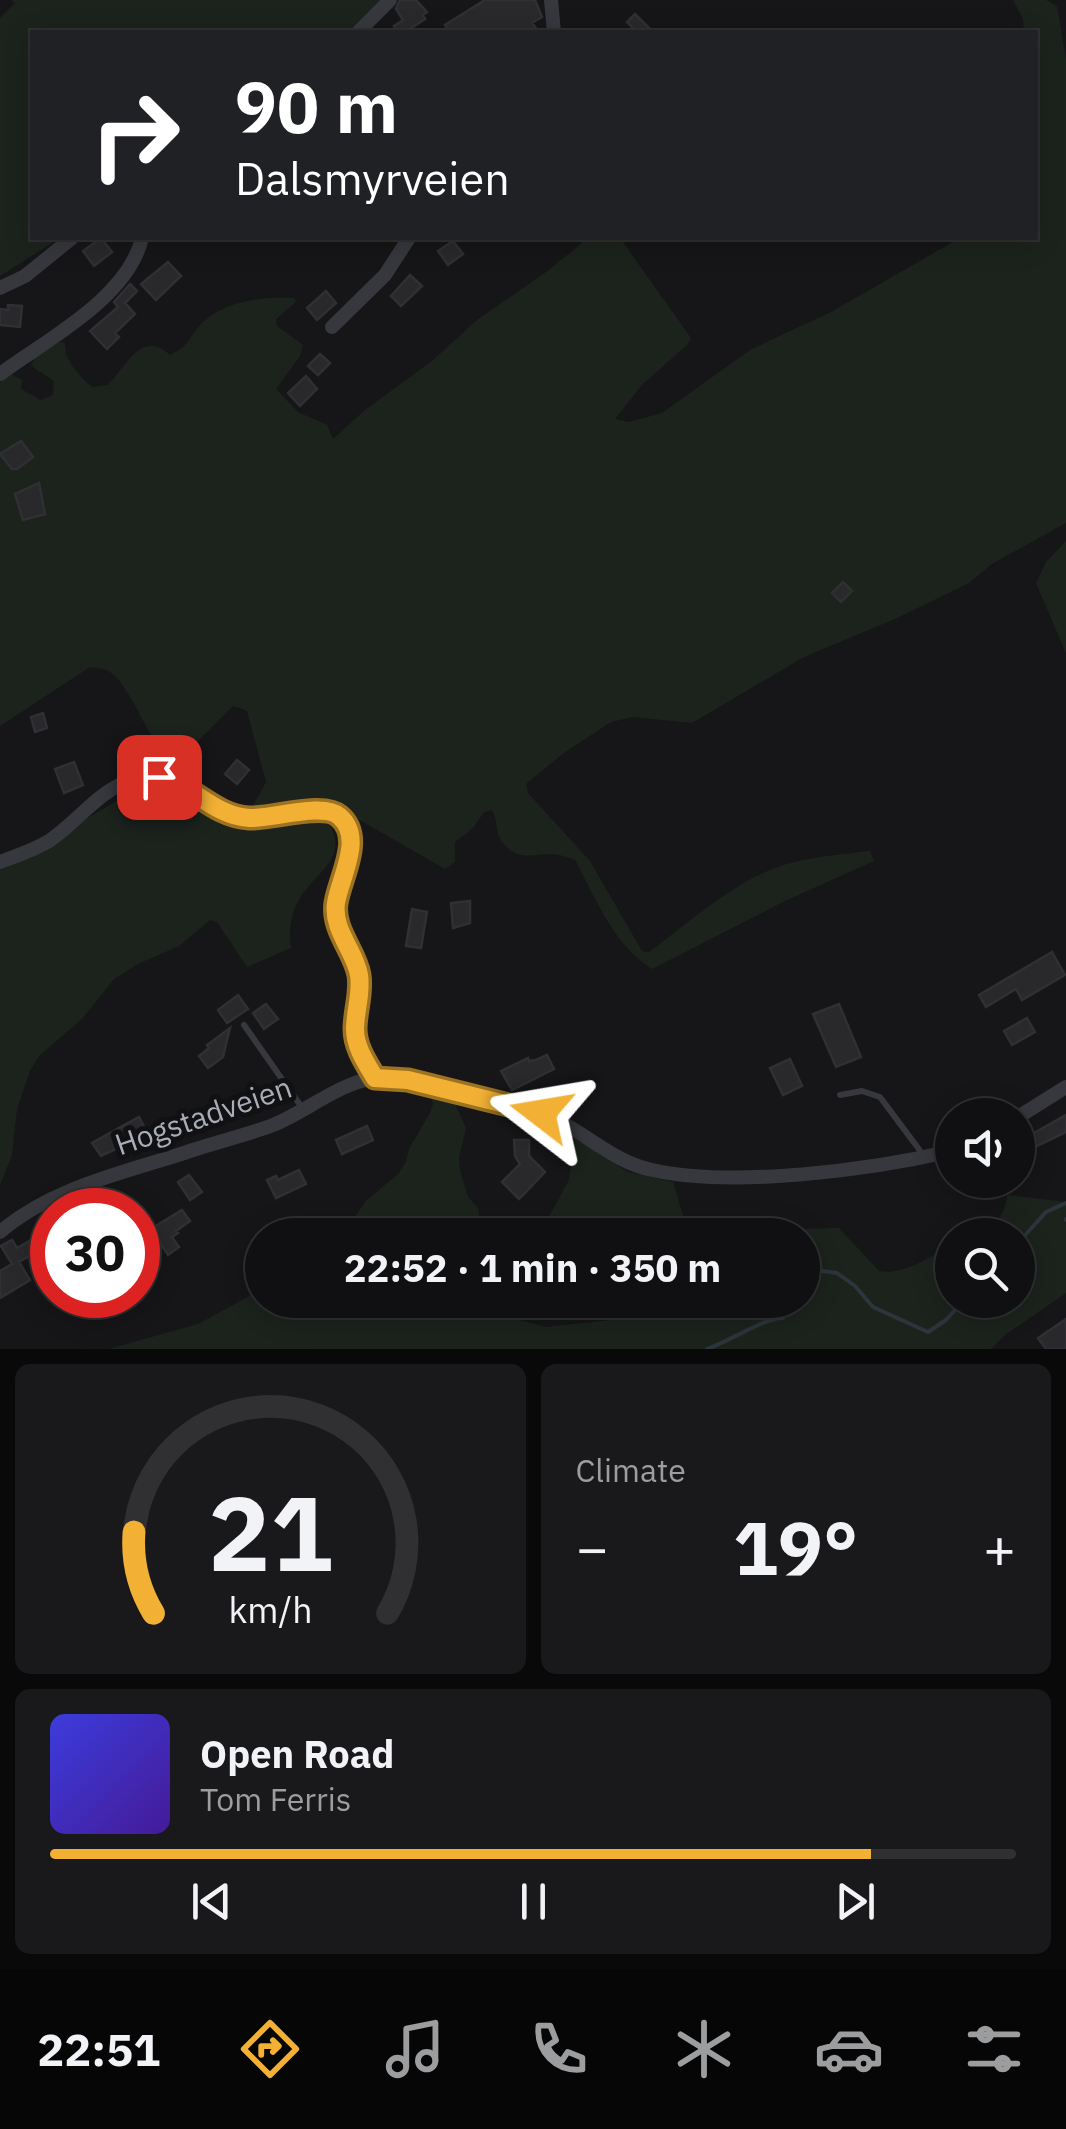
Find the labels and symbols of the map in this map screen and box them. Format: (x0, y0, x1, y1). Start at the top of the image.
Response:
pin (117, 735, 202, 820)
position arrow (489, 1061, 593, 1165)
street label: Hogstadveien (110, 1067, 296, 1163)
speed limit sign: 30 (30, 1188, 160, 1318)

